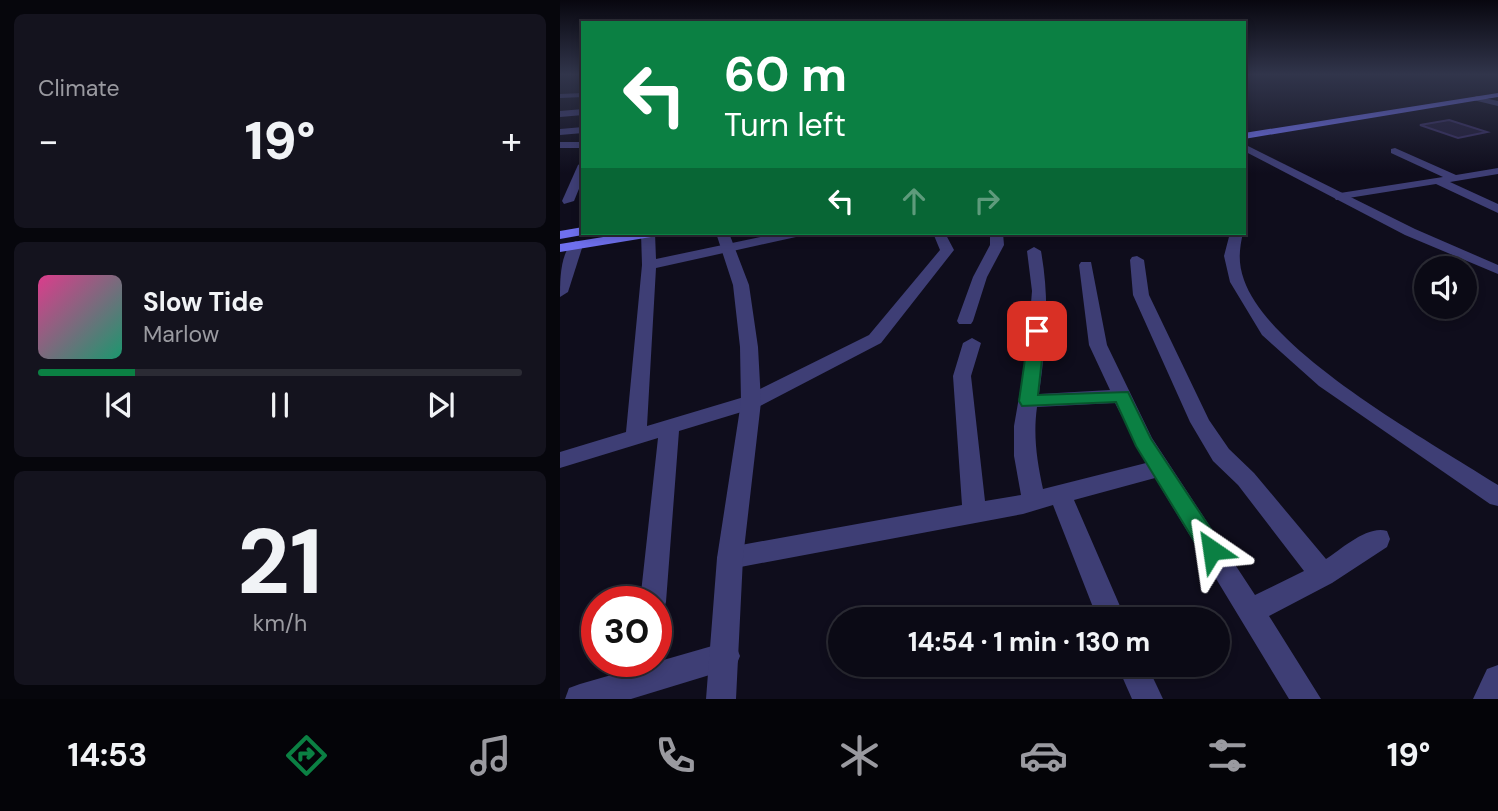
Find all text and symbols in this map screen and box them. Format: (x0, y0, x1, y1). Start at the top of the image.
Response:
text: 60 m (724, 42, 847, 106)
icon: left (609, 49, 700, 140)
text: Climate (38, 73, 120, 103)
text: Turn left (724, 104, 846, 146)
text: 19° (244, 107, 316, 175)
text: − (38, 116, 59, 166)
text: + (501, 116, 522, 166)
icon: left (822, 182, 860, 220)
icon: ahead (895, 182, 933, 220)
icon: right (968, 182, 1006, 220)
map controls (1414, 256, 1477, 319)
button: sound (1414, 256, 1477, 319)
text: Slow Tide (143, 285, 264, 319)
pin (1007, 301, 1067, 361)
icon: arrive (1018, 312, 1056, 350)
text: Marlow (143, 319, 219, 349)
icon: previous (100, 386, 138, 424)
icon: pause (261, 386, 299, 424)
icon: next (422, 386, 460, 424)
text: 21 (237, 503, 323, 621)
position arrow (1175, 513, 1249, 587)
speed limit sign: 30 (581, 586, 672, 677)
text: km/h (253, 608, 307, 638)
text: 14:54 · 1 min · 130 m (908, 625, 1150, 659)
icon: directions (282, 731, 331, 780)
icon: music (466, 731, 515, 780)
icon: phone (651, 731, 700, 780)
icon: climate (835, 731, 884, 780)
icon: car (1019, 731, 1068, 780)
icon: filters (1203, 731, 1252, 780)
text: 14:53 (68, 734, 147, 776)
text: 19° (1387, 734, 1430, 776)

